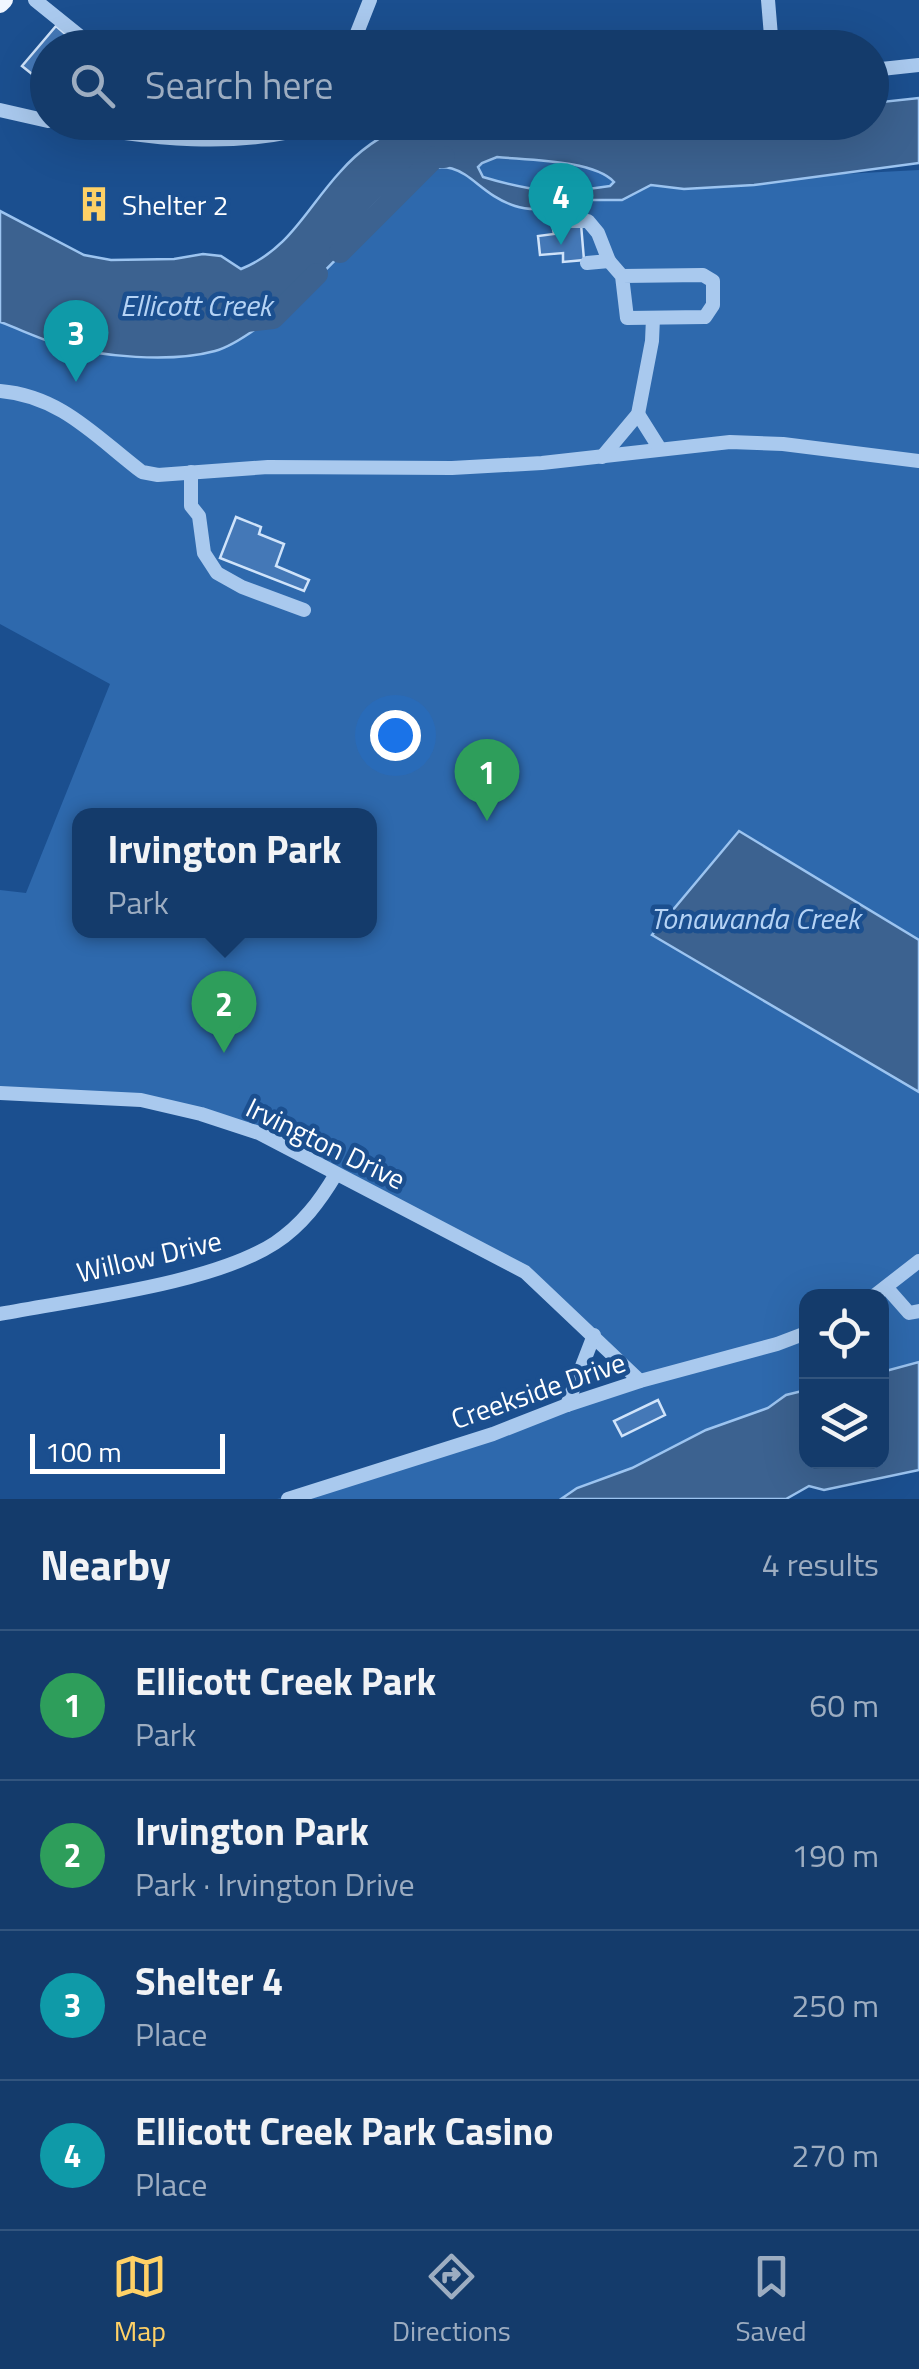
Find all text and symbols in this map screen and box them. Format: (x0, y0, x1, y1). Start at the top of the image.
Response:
search box (30, 30, 889, 140)
text: Search here (145, 56, 333, 114)
icon: search (65, 58, 120, 113)
pin: 4 (528, 162, 594, 245)
place label: Shelter 2 (122, 183, 228, 226)
building icon: Shelter 2 (75, 185, 113, 223)
water label: Ellicott Creek (120, 282, 276, 328)
pin: 3 (44, 300, 108, 382)
your location (370, 710, 421, 761)
pin: 1 (454, 738, 520, 821)
popup (72, 808, 377, 938)
text: Irvington Park (108, 820, 341, 878)
text: Park (108, 878, 169, 926)
water label: Tonawanda Creek (650, 895, 864, 941)
pin: 2 (192, 970, 256, 1053)
street label: Irvington Drive (239, 1086, 413, 1200)
street label: Willow Drive (72, 1218, 226, 1294)
map controls (799, 1289, 889, 1469)
button: locate (799, 1289, 889, 1379)
street label: Creekside Drive (445, 1340, 631, 1440)
button: layers (799, 1379, 889, 1469)
scale bar (30, 1429, 225, 1474)
text: 100 m (45, 1430, 122, 1473)
text: Nearby (40, 1532, 171, 1596)
text: 4 results (762, 1540, 879, 1588)
text: Ellicott Creek Park (135, 1652, 436, 1710)
text: 1 (64, 1681, 81, 1729)
text: 60 m (809, 1681, 879, 1729)
text: Park (135, 1710, 196, 1758)
text: Irvington Park (135, 1802, 369, 1860)
text: 2 (64, 1831, 81, 1879)
text: 190 m (791, 1831, 879, 1879)
text: Park · Irvington Drive (135, 1860, 415, 1908)
text: Shelter 4 (135, 1952, 283, 2010)
text: 3 (64, 1981, 81, 2029)
text: 250 m (791, 1981, 879, 2029)
text: Place (135, 2010, 207, 2058)
text: Ellicott Creek Park Casino (135, 2102, 554, 2160)
text: 4 (64, 2131, 81, 2179)
text: 270 m (791, 2131, 879, 2179)
text: Place (135, 2160, 207, 2208)
tab: Map (112, 2249, 167, 2352)
tab: Directions (392, 2249, 511, 2352)
tab: Saved (735, 2249, 807, 2352)

